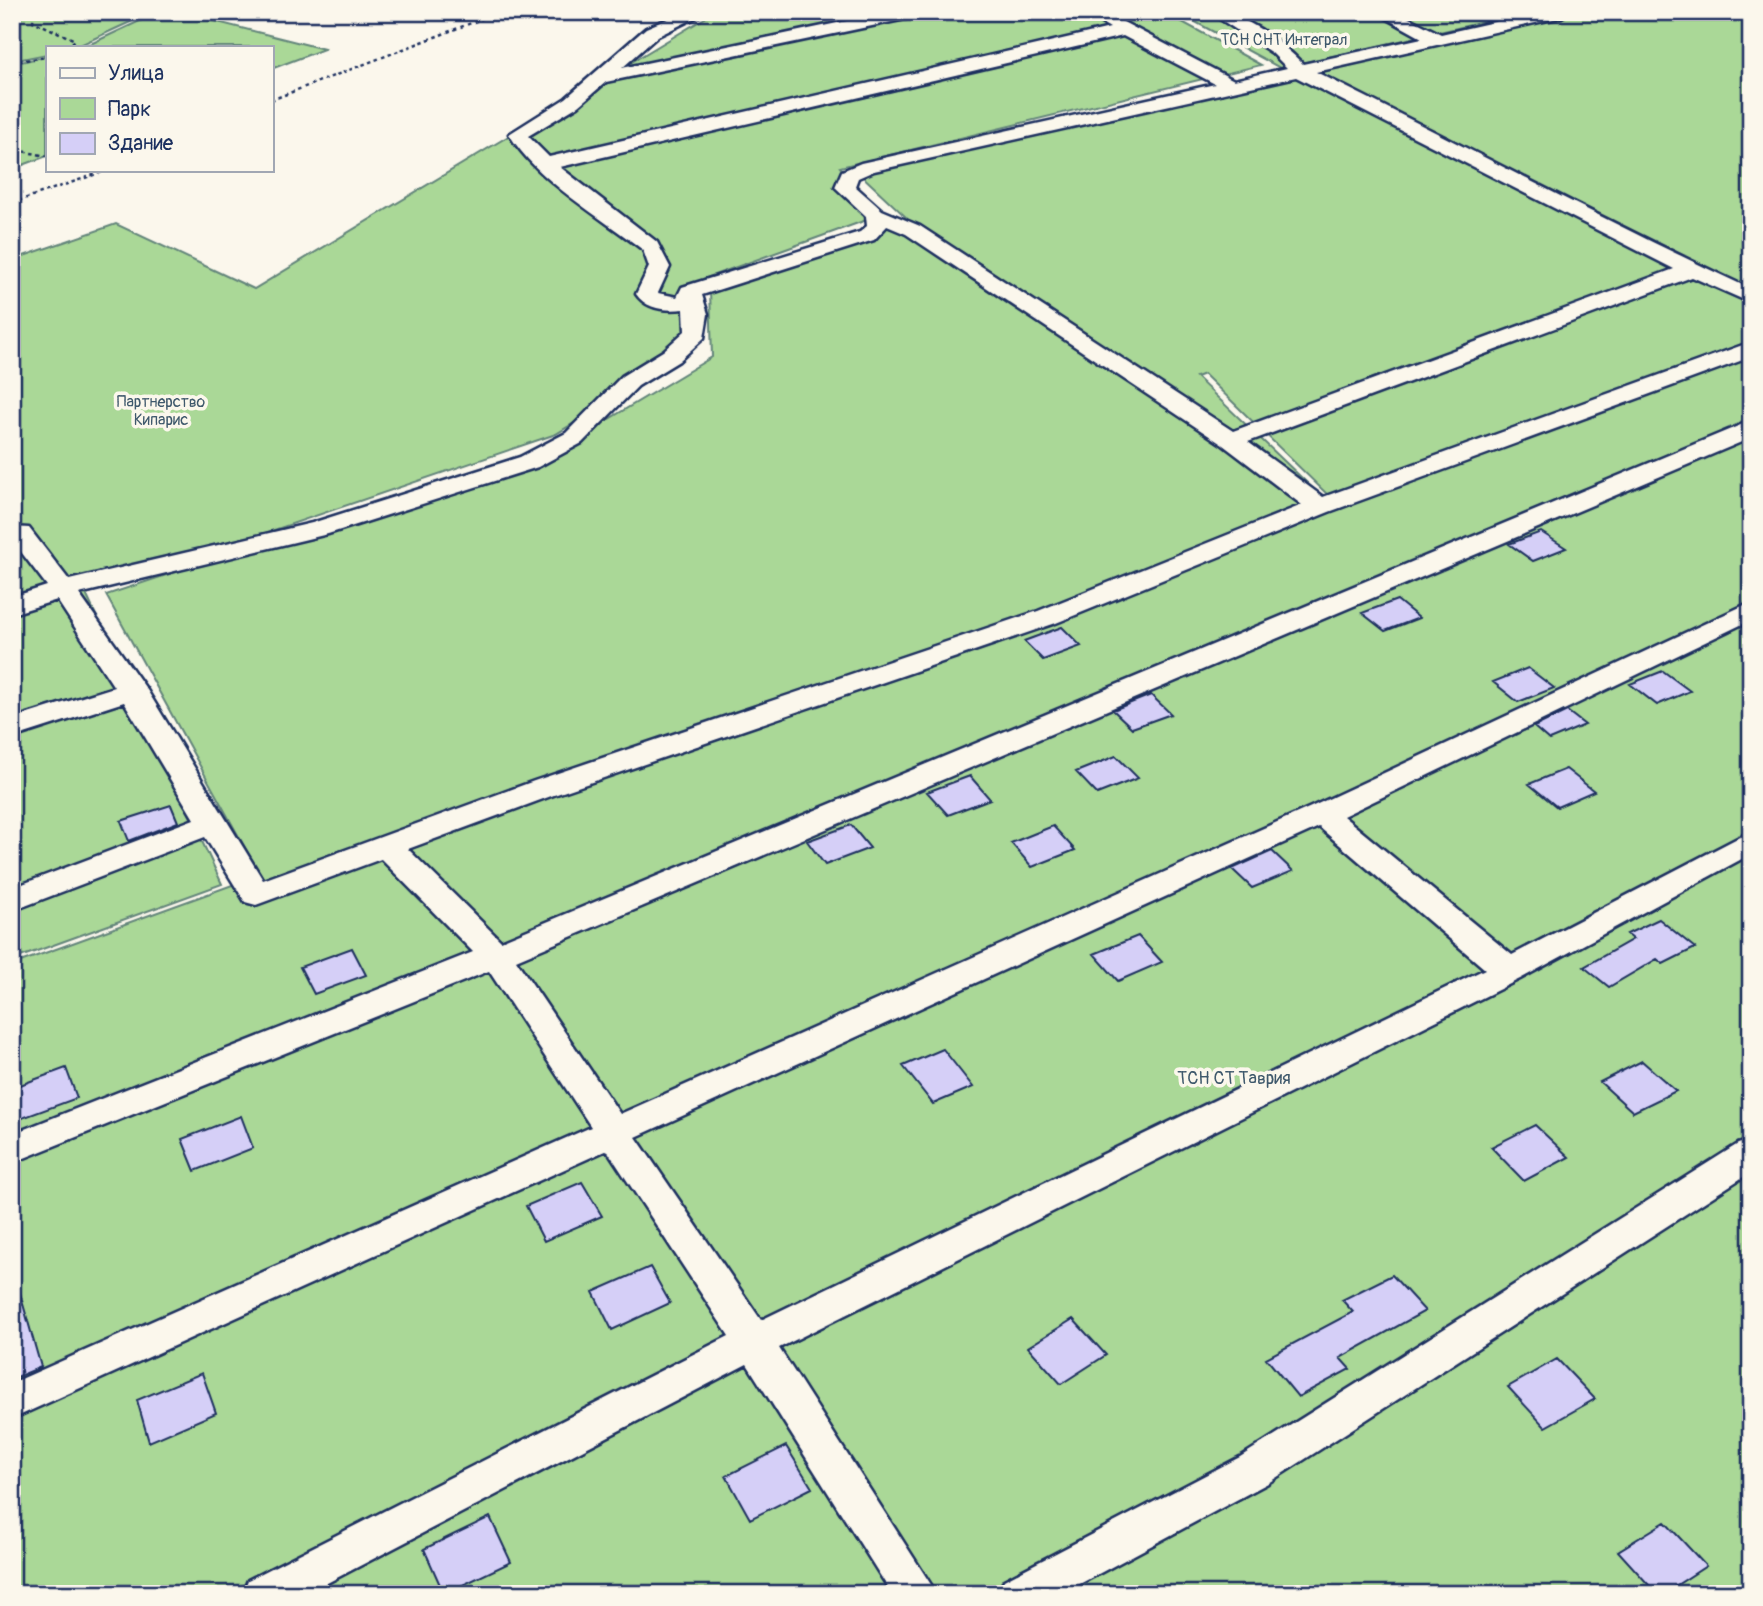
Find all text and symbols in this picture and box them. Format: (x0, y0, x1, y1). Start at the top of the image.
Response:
park label: ТСН СНТ Интеграл (1220, 30, 1348, 50)
legend (46, 46, 273, 172)
text: Улица (108, 60, 164, 87)
text: Парк (108, 96, 151, 123)
text: Здание (108, 130, 174, 157)
park label: Партнерство Кипарис (117, 392, 206, 430)
park label: ТСН СТ Таврия (1177, 1067, 1291, 1090)

